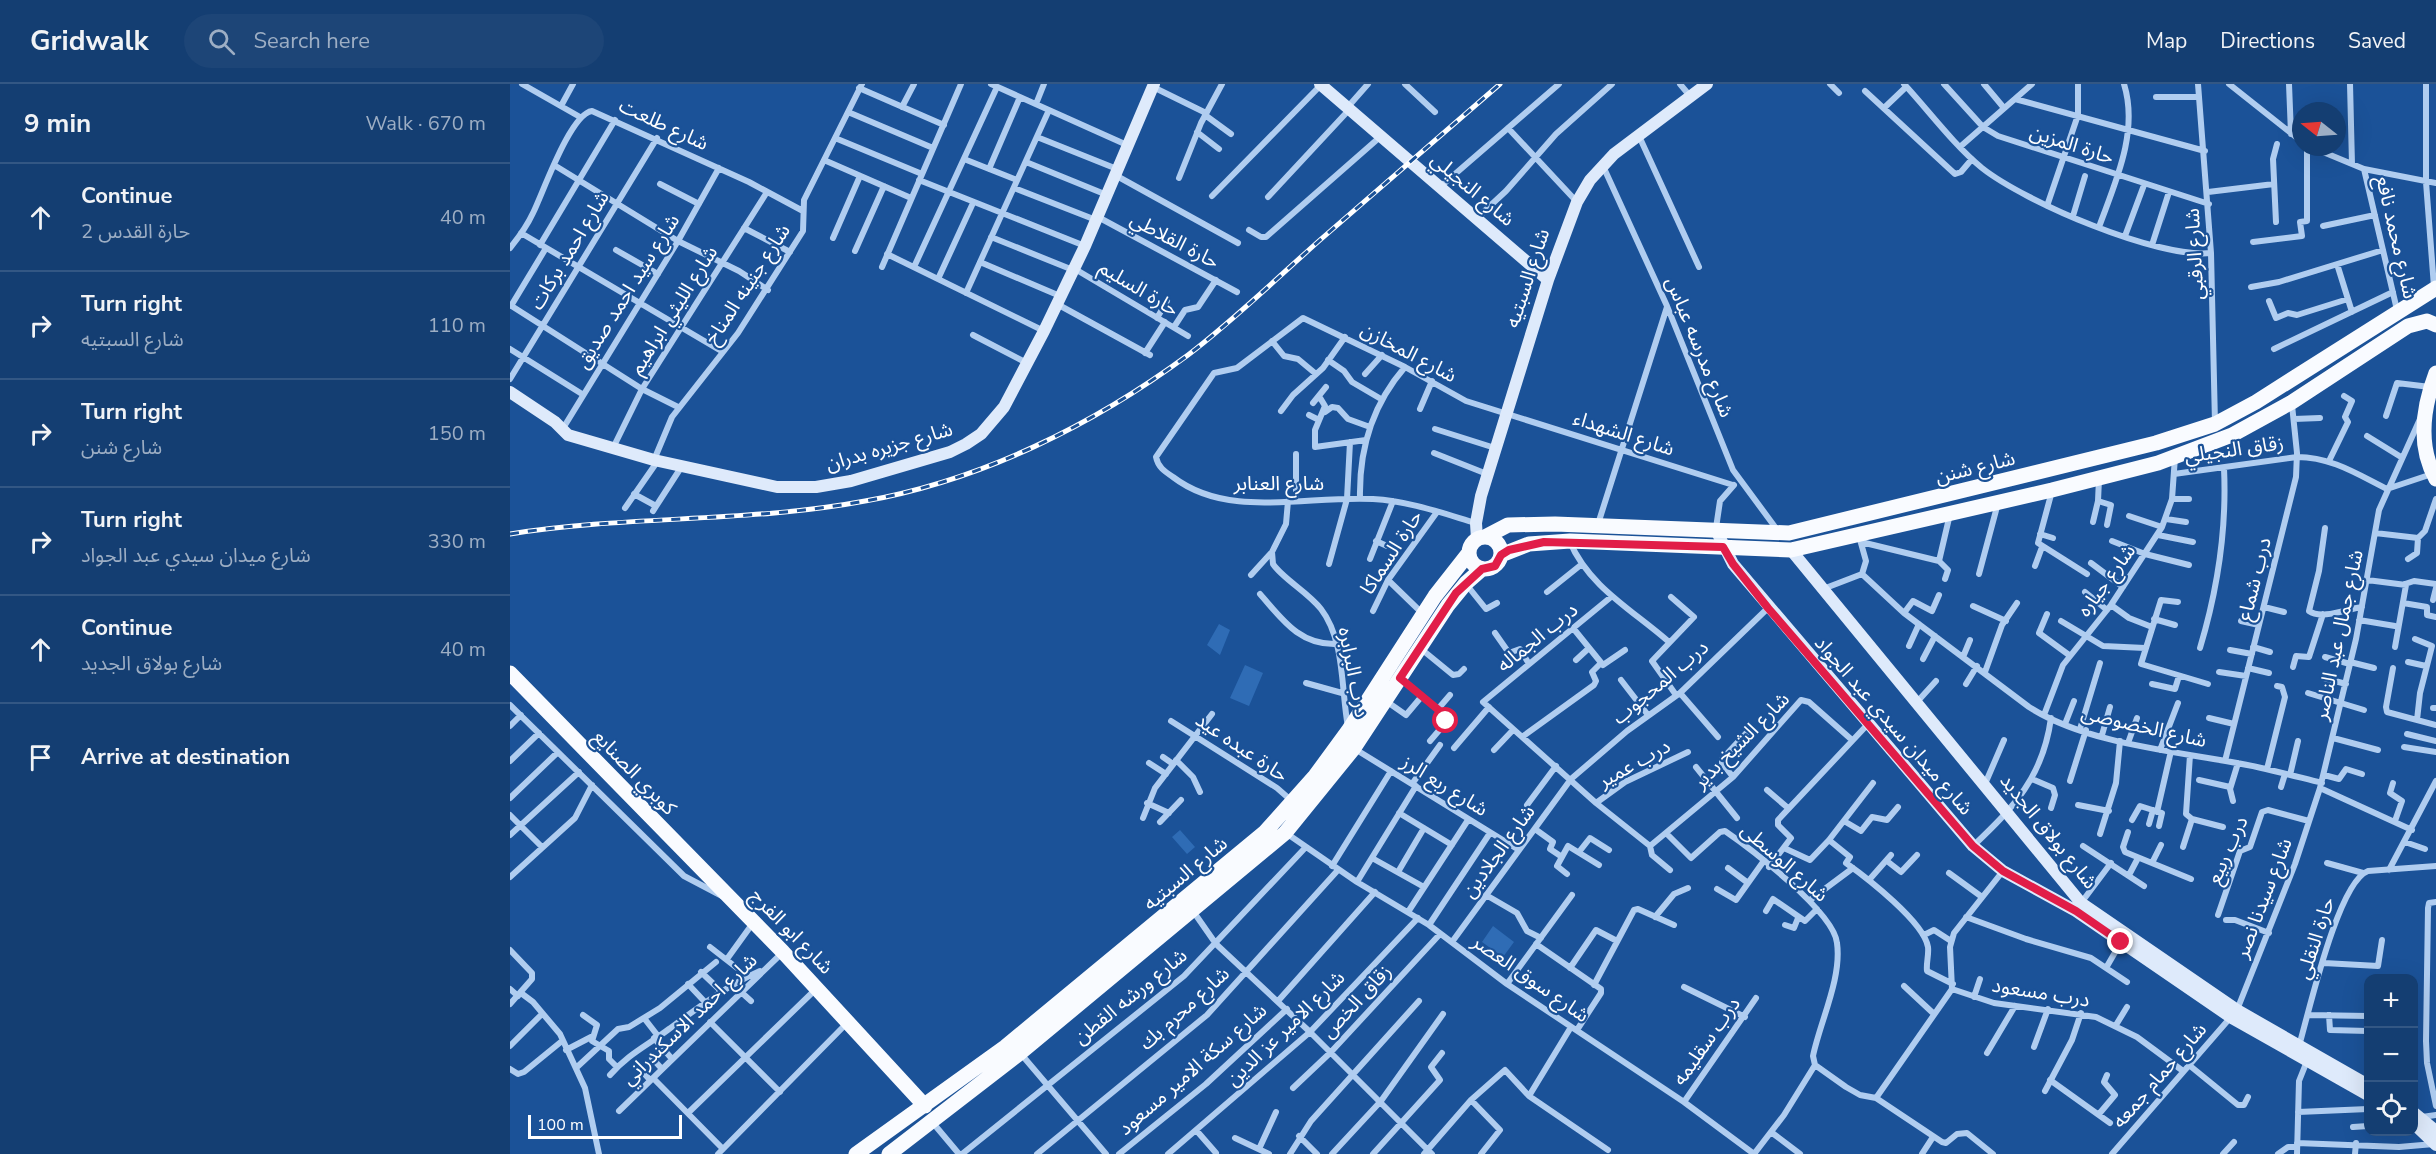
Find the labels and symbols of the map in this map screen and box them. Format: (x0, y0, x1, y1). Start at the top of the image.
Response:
street label: شارع طلعت (614, 92, 713, 158)
north arrow (2292, 102, 2346, 156)
street label: حارة المزين (2026, 118, 2117, 171)
street label: شارع النجيلي (1424, 146, 1520, 234)
street label: شارع محمد نافع (2368, 173, 2424, 302)
street label: شارع احمد بركات (523, 186, 616, 315)
street label: حارة القلاطي (1125, 206, 1224, 277)
street label: شارع الرقبي (2179, 207, 2212, 301)
street label: شارع سيد احمد صديق (569, 209, 687, 374)
street label: شارع جنينه المناخ (698, 219, 797, 350)
street label: شارع السبتيه (1499, 225, 1557, 331)
street label: شارع الليثي ابراهيم (623, 241, 725, 381)
street label: حارة السليم (1093, 254, 1184, 324)
street label: شارع مدرسه عباس (1658, 273, 1740, 422)
street label: شارع المخازن (1355, 316, 1462, 390)
street label: شارع الشهداء (1570, 404, 1678, 463)
street label: شارع جزيره بدران (823, 415, 956, 478)
street label: زقاق النجيلي (2183, 429, 2286, 471)
street label: شارع شنن (1932, 445, 2018, 491)
street label: شارع العنابر (1233, 470, 1324, 498)
street label: حارة السماكا (1354, 505, 1429, 600)
street label: درب شماع (2231, 535, 2279, 624)
street label: شارع جياره (2071, 538, 2143, 623)
street label: شارع جمال عبد الناصر (2307, 547, 2371, 724)
street label: درب الجماله (1491, 596, 1583, 678)
street label: درب البرابره (1332, 625, 1375, 720)
street label: شارع ميدان سيدي عبد الجواد (1807, 630, 1979, 822)
street label: درب المحجوب (1606, 634, 1714, 731)
street label: شارع الشيخ بدير (1686, 686, 1796, 796)
street label: شارع الخصوصى (2078, 699, 2209, 755)
street label: حارة عبده عيد (1190, 706, 1293, 788)
route start (1432, 707, 1458, 733)
street label: كوبري الصنايع (586, 724, 683, 823)
street label: درب عمير (1592, 733, 1675, 795)
street label: شارع ربع الرز (1395, 748, 1493, 823)
street label: شارع بولاق الجديد (1993, 768, 2104, 895)
street label: شارع الجلادين (1455, 799, 1542, 904)
street label: درب ربيع (2200, 812, 2255, 889)
street label: شارع الوسطى (1734, 817, 1834, 909)
street label: شارع السبتيه (1137, 830, 1234, 917)
street label: شارع سيدنا نصر (2228, 834, 2300, 963)
street label: شارع ابو الفرج (743, 883, 839, 981)
street label: حارة النقلي (2290, 894, 2343, 983)
street label: شارع سوق العصر (1465, 927, 1595, 1030)
route end (2107, 928, 2133, 954)
street label: شارع ورشه القطن (1068, 942, 1193, 1051)
street label: شارع احمد الاسكندراني (615, 947, 764, 1093)
street label: زقاق الخص (1315, 959, 1398, 1044)
street label: شارع محرم بك (1133, 960, 1236, 1057)
street label: شارع الامير عز الدين (1220, 965, 1351, 1093)
street label: درب مسعود (1990, 971, 2092, 1014)
street label: درب سقليمه (1666, 992, 1747, 1091)
street label: شارع سكة الامير مسعود (1112, 997, 1273, 1142)
street label: شارع حمام جمعه (2106, 1017, 2213, 1134)
scale bar (528, 1112, 682, 1140)

